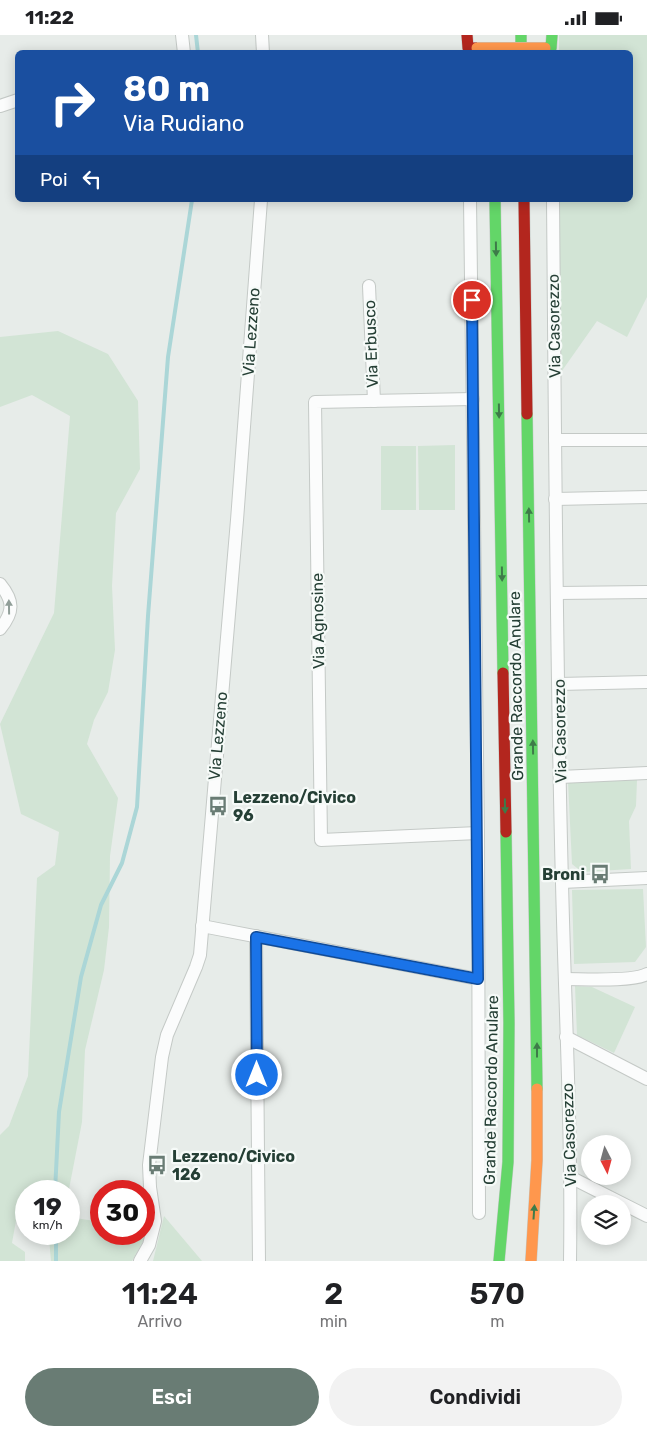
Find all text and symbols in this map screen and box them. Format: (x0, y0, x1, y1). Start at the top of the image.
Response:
text: 11:22 (25, 6, 74, 29)
text: 80 m (123, 68, 210, 110)
icon: right (40, 70, 105, 135)
text: Via Rudiano (123, 110, 244, 137)
icon: left (78, 165, 106, 193)
text: Poi (40, 168, 68, 191)
one-way arrow (492, 241, 500, 257)
street label: Via Casorezzo (544, 274, 564, 378)
pin (451, 279, 493, 321)
icon: arrive (458, 286, 486, 314)
street label: Via Lezzeno (238, 287, 264, 377)
street label: Via Erbusco (360, 300, 382, 388)
one-way arrow (495, 403, 503, 419)
one-way arrow (525, 507, 533, 523)
one-way arrow (498, 566, 506, 582)
street label: Via Agnosine (308, 573, 328, 669)
street label: Grande Raccordo Anulare (505, 591, 527, 781)
one-way arrow (5, 598, 13, 614)
street label: Via Casorezzo (550, 679, 570, 783)
street label: Via Lezzeno (205, 691, 231, 781)
one-way arrow (529, 739, 537, 755)
place label: Lezzeno/Civico 96 (233, 788, 356, 825)
bus stop icon: Lezzeno/Civico 96 (207, 795, 229, 817)
one-way arrow (501, 798, 509, 814)
bus stop icon: Broni (589, 863, 611, 885)
place label: Broni (542, 865, 585, 884)
street label: Grande Raccordo Anulare (480, 995, 502, 1185)
one-way arrow (533, 1042, 541, 1058)
position arrow (230, 1048, 282, 1100)
street label: Via Casorezzo (558, 1083, 580, 1187)
north arrow (581, 1135, 631, 1185)
map controls (581, 1135, 631, 1245)
place label: Lezzeno/Civico 126 (172, 1147, 295, 1184)
bus stop icon: Lezzeno/Civico 126 (146, 1154, 168, 1176)
speed limit sign: 30 (90, 1180, 155, 1245)
text: 19 (33, 1192, 62, 1221)
button: layers (581, 1195, 631, 1245)
one-way arrow (530, 1204, 538, 1220)
text: km/h (33, 1218, 62, 1232)
text: 11:24 (122, 1276, 198, 1312)
text: 2 (324, 1276, 343, 1312)
text: 570 (469, 1276, 525, 1312)
text: Arrivo (138, 1312, 182, 1331)
text: min (320, 1312, 348, 1331)
text: m (490, 1312, 504, 1331)
button: Esci (25, 1368, 319, 1426)
button: Condividi (329, 1368, 622, 1426)

